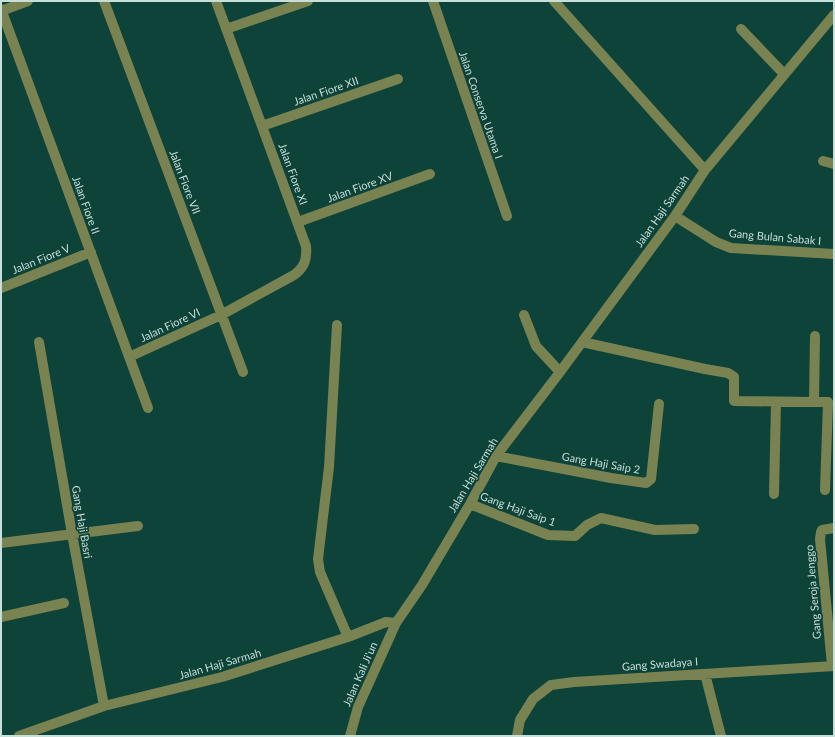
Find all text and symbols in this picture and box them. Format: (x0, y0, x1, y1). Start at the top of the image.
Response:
street label: Jalan Conserva Utama I (457, 49, 506, 160)
street label: Jalan Fiore XII (292, 73, 360, 108)
street label: Jalan Fiore XI (276, 141, 311, 206)
street label: Jalan Fiore VII (167, 148, 204, 216)
street label: Jalan Fiore XV (325, 168, 395, 204)
street label: Jalan Haji Sarmah (632, 172, 691, 249)
street label: Jalan Fiore II (70, 174, 103, 236)
street label: Gang Bulan Sabak I (728, 226, 822, 247)
street label: Jalan Fiore V (10, 241, 72, 276)
street label: Jalan Fiore VI (138, 305, 202, 344)
street label: Jalan Haji Sarmah (445, 435, 500, 514)
street label: Gang Haji Saip 2 (561, 449, 641, 476)
street label: Gang Haji Basri (70, 484, 95, 560)
street label: Gang Haji Saip 1 (479, 489, 558, 528)
street label: Gang Seroja Jenggo (802, 544, 823, 640)
street label: Jalan Kali Ji'un (340, 640, 380, 708)
street label: Jalan Haji Sarmah (177, 646, 262, 681)
street label: Gang Swadaya I (621, 654, 699, 673)

